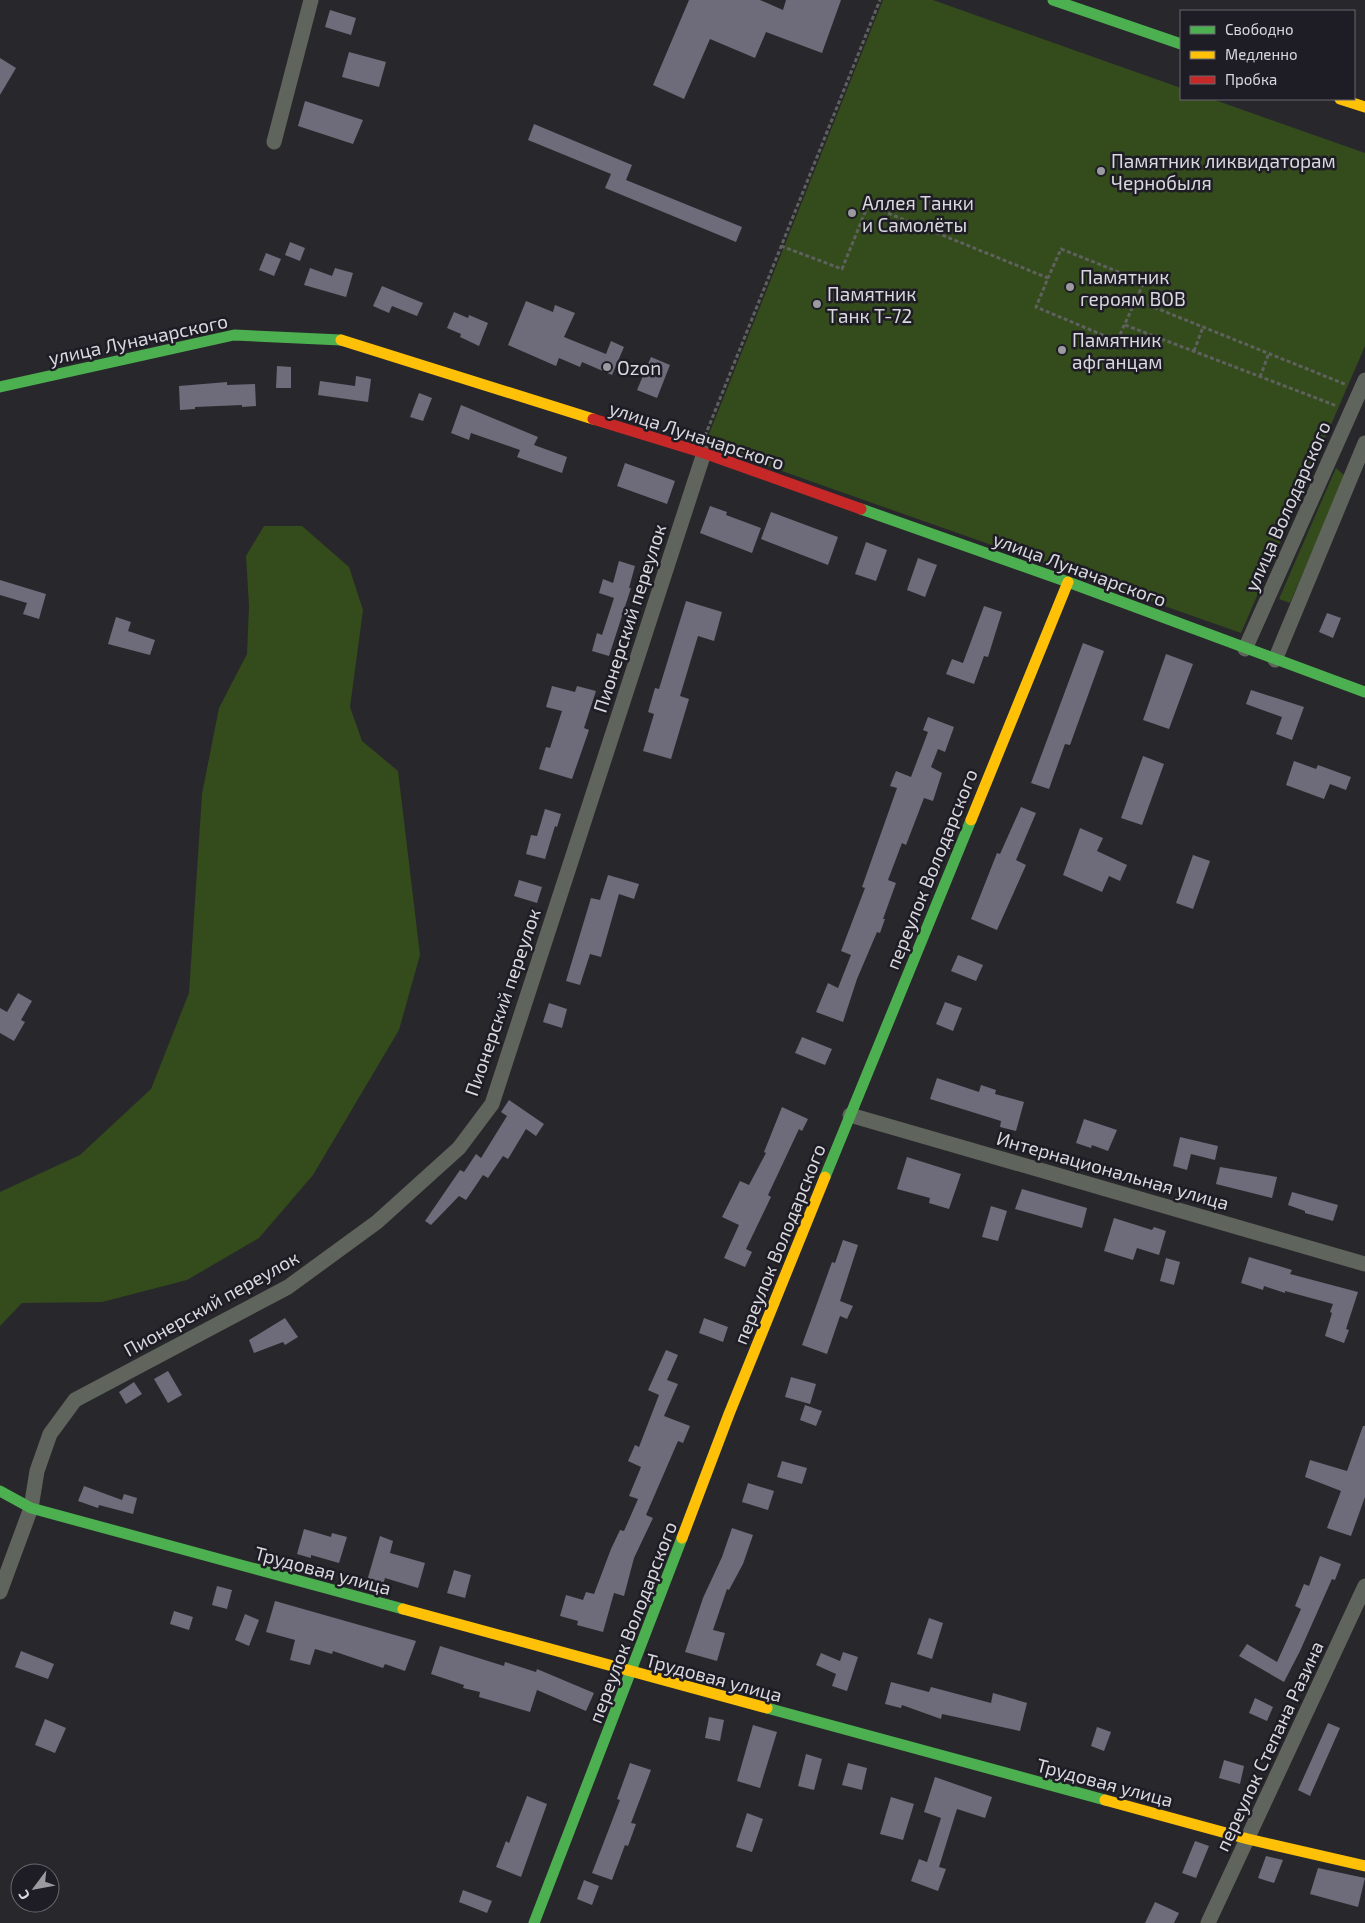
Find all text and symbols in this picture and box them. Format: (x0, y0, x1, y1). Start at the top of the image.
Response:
legend (1180, 10, 1355, 100)
text: Свободно (1225, 20, 1294, 38)
text: Медленно (1225, 45, 1298, 63)
text: Пробка (1225, 70, 1277, 88)
place label: Памятник ликвидаторам Чернобыля (1111, 149, 1336, 194)
marker: Памятник ликвидаторам Чернобыля (1095, 165, 1107, 177)
place label: Аллея Танки и Самолёты (862, 191, 974, 236)
marker: Аллея Танки и Самолёты (846, 207, 858, 219)
place label: Памятник героям ВОВ (1080, 265, 1186, 310)
marker: Памятник героям ВОВ (1064, 281, 1076, 293)
place label: Памятник Танк Т-72 (827, 282, 916, 327)
marker: Памятник Танк Т-72 (811, 298, 823, 310)
street label: улица Луначарского (46, 309, 230, 370)
place label: Памятник афганцам (1072, 328, 1162, 373)
marker: Памятник афганцам (1056, 344, 1068, 356)
place label: Ozon (617, 356, 661, 379)
marker: Ozon (601, 361, 613, 373)
street label: улица Луначарского (606, 396, 787, 475)
street label: улица Володарского (1239, 417, 1336, 595)
street label: Пионерский переулок (588, 521, 671, 715)
street label: улица Луначарского (990, 527, 1170, 612)
street label: переулок Володарского (880, 765, 983, 973)
street label: Пионерский переулок (459, 905, 546, 1099)
street label: Интернациональная улица (994, 1126, 1232, 1215)
street label: переулок Володарского (728, 1140, 831, 1348)
street label: Пионерский переулок (119, 1245, 303, 1362)
street label: переулок Володарского (583, 1518, 682, 1726)
street label: Трудовая улица (252, 1541, 394, 1600)
street label: переулок Степана Разина (1210, 1637, 1329, 1855)
street label: Трудовая улица (643, 1648, 785, 1707)
street label: Трудовая улица (1034, 1753, 1176, 1812)
north arrow (10, 1863, 60, 1913)
text: С (14, 1887, 33, 1903)

